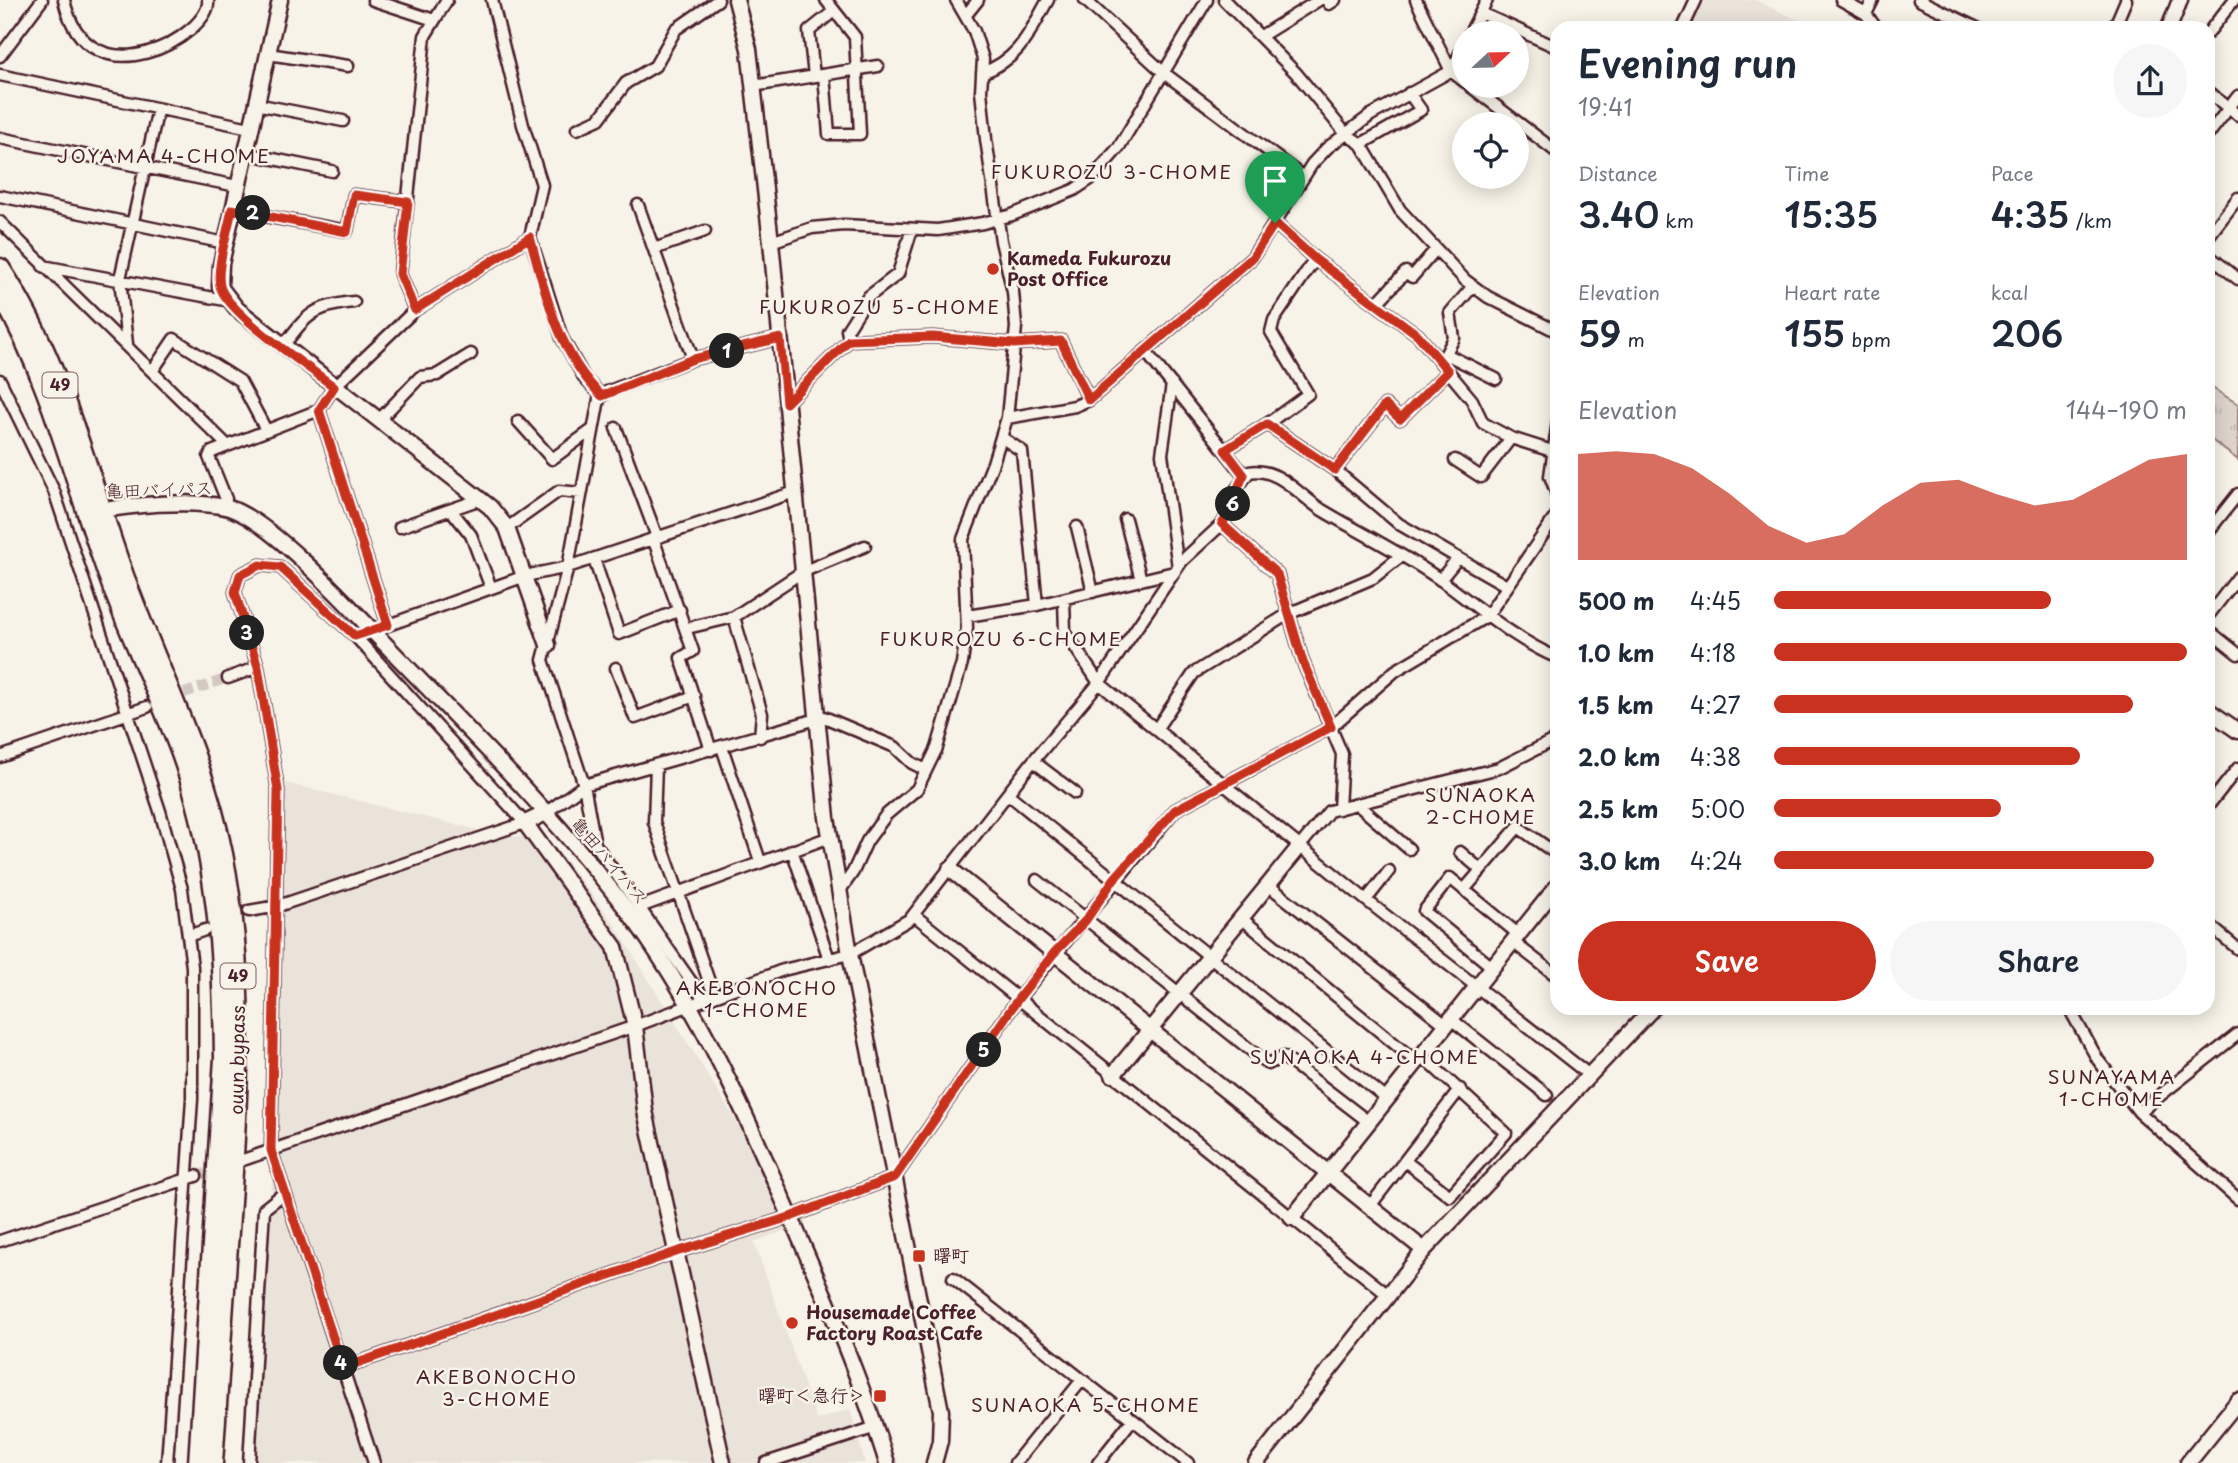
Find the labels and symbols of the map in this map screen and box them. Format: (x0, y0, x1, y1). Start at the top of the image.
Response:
north arrow (1452, 21, 1530, 98)
district label: JOYAMA 4-CHOME (57, 141, 271, 169)
pin (1245, 151, 1305, 223)
district label: FUKUROZU 3-CHOME (991, 157, 1233, 185)
pin: 2 (236, 196, 270, 230)
place label: Kameda Fukurozu Post Office (1007, 244, 1172, 292)
marker: Kameda Fukurozu Post Office (985, 261, 1001, 277)
district label: FUKUROZU 5-CHOME (759, 292, 1001, 320)
pin: 1 (710, 334, 744, 368)
road number: 49 (42, 372, 78, 398)
street label: 亀田バイパス (105, 473, 213, 504)
pin: 6 (1216, 486, 1250, 522)
pin: 3 (230, 616, 264, 650)
district label: FUKUROZU 6-CHOME (879, 624, 1123, 652)
district label: SUNAOKA 2-CHOME (1425, 780, 1537, 830)
street label: 亀田バイパス (565, 810, 655, 910)
road number: 49 (220, 964, 256, 988)
district label: AKEBONOCHO 1-CHOME (676, 973, 838, 1023)
street label: ouun bypass (222, 1005, 251, 1115)
pin: 5 (967, 1032, 1002, 1068)
district label: SUNAOKA 4-CHOME (1250, 1042, 1480, 1070)
district label: SUNAYAMA 1-CHOME (2048, 1062, 2176, 1112)
place label: 曙町 (933, 1241, 969, 1268)
marker: 曙町 (911, 1248, 927, 1264)
place label: Housemade Coffee Factory Roast Cafe (806, 1298, 983, 1346)
marker: Housemade Coffee Factory Roast Cafe (784, 1315, 800, 1331)
pin: 4 (324, 1346, 358, 1380)
district label: AKEBONOCHO 3-CHOME (416, 1362, 578, 1412)
place label: 曙町＜急行＞ (758, 1381, 866, 1408)
marker: 曙町＜急行＞ (872, 1388, 888, 1404)
district label: SUNAOKA 5-CHOME (971, 1390, 1201, 1418)

